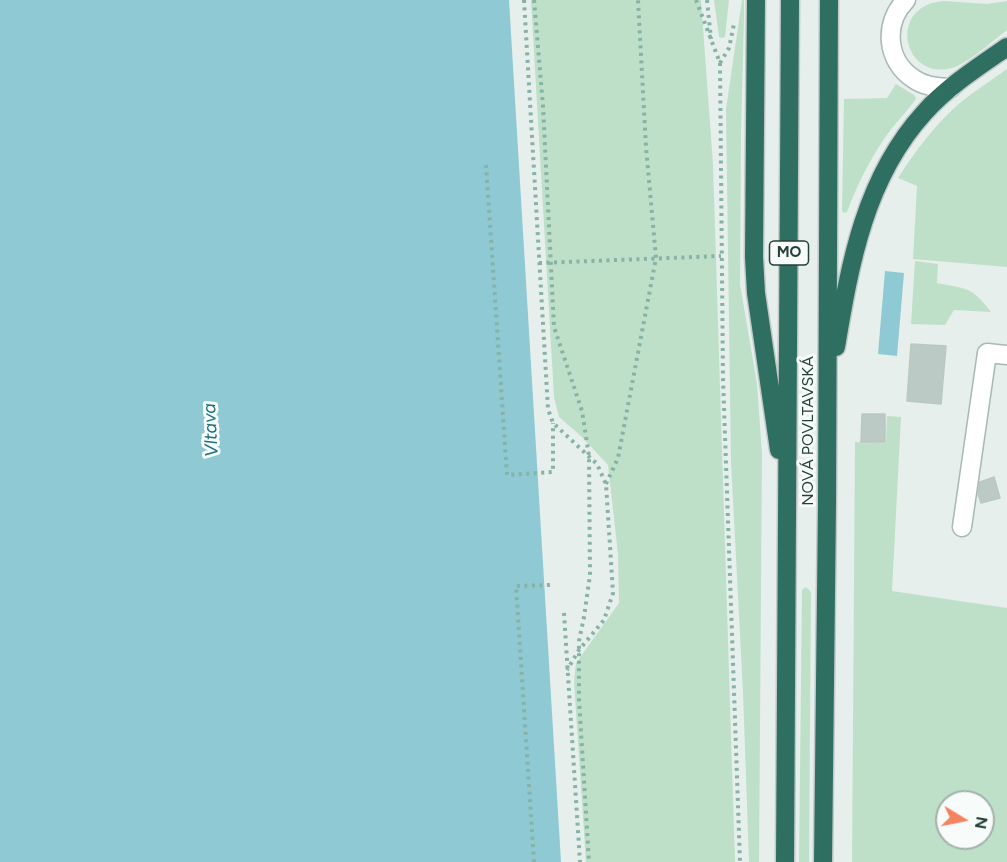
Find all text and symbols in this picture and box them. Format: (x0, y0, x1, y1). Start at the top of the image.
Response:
road number: MO (770, 241, 808, 265)
street label: NOVÁ POVLTAVSKÁ (798, 356, 818, 506)
water label: Vltava (199, 403, 223, 457)
north arrow (935, 790, 995, 850)
text: N (971, 815, 992, 831)

